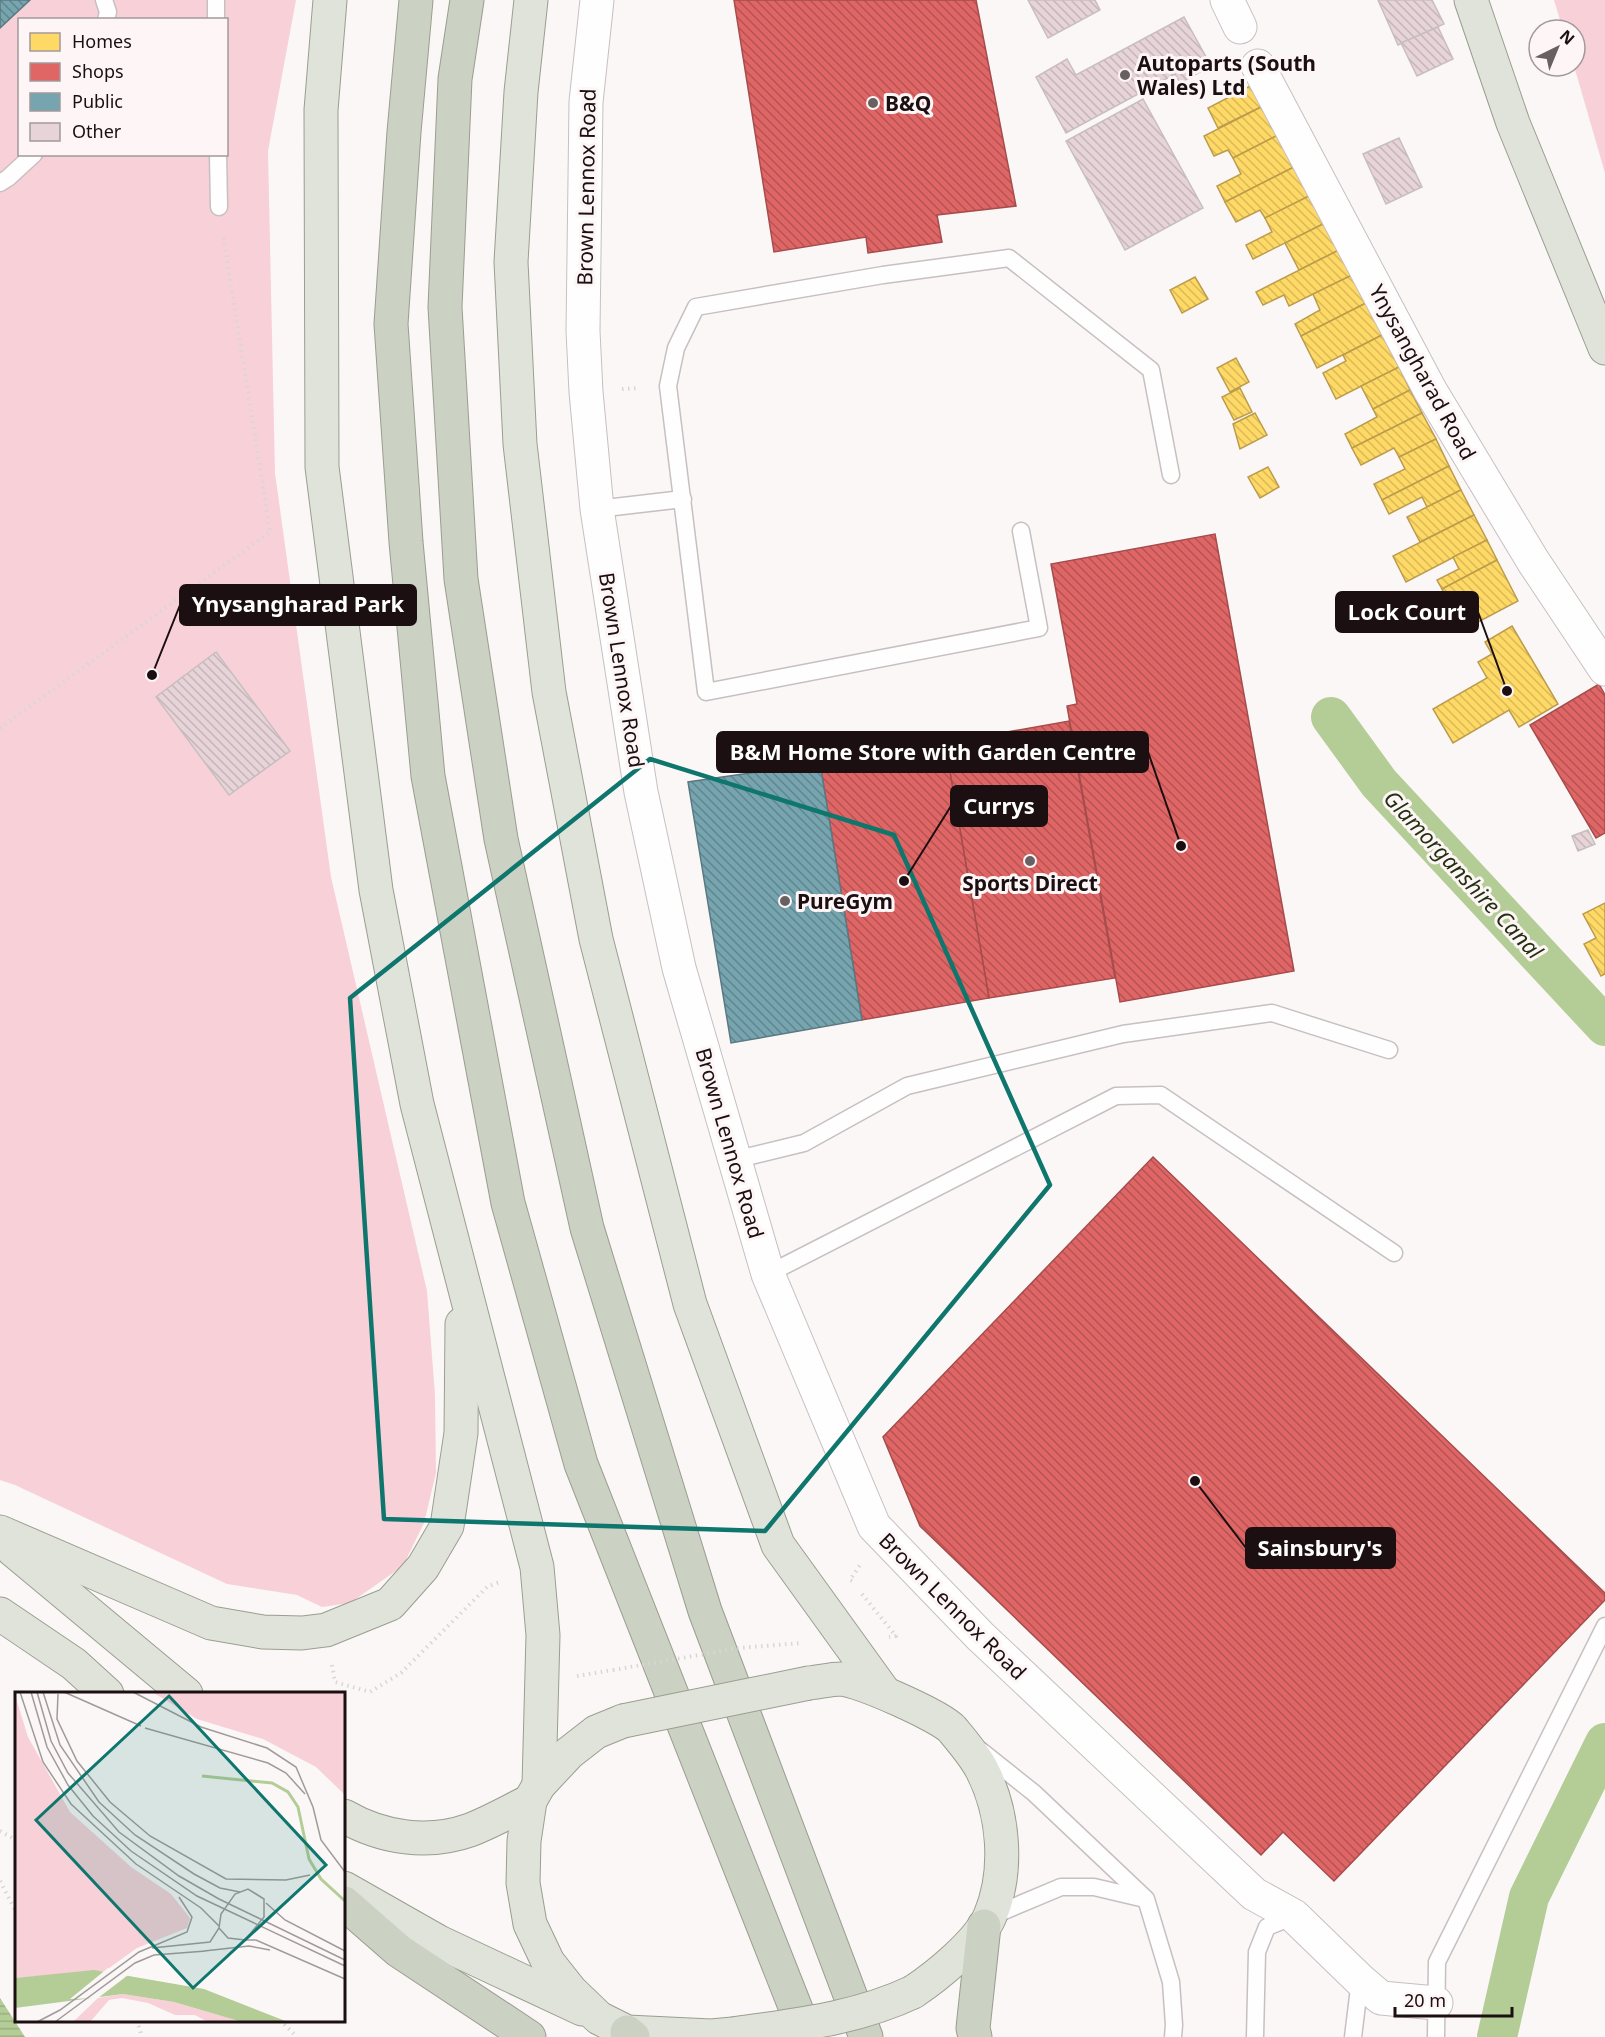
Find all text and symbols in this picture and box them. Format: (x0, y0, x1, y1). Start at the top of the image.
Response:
legend (18, 18, 228, 156)
north arrow (1527, 18, 1587, 78)
text: N (1555, 25, 1579, 50)
text: Homes (72, 29, 132, 53)
place label: Autoparts (South Wales) Ltd (1137, 49, 1316, 101)
text: Shops (72, 59, 124, 83)
marker: Autoparts (South Wales) Ltd (1118, 68, 1132, 82)
street label: Brown Lennox Road (570, 88, 602, 286)
text: Public (72, 89, 123, 113)
place label: B&Q (885, 89, 931, 117)
marker: B&Q (866, 96, 880, 110)
text: Other (72, 119, 122, 143)
street label: Ynysangharad Road (1363, 279, 1483, 465)
street label: Brown Lennox Road (593, 570, 651, 770)
callout: Ynysangharad Park (180, 585, 416, 625)
text: Ynysangharad Park (192, 588, 405, 618)
callout: Lock Court (1336, 592, 1478, 632)
text: Lock Court (1348, 596, 1466, 626)
callout: B&M Home Store with Garden Centre (717, 732, 1148, 772)
text: B&M Home Store with Garden Centre (730, 736, 1136, 766)
water label: Glamorganshire Canal (1378, 783, 1551, 966)
callout: Currys (951, 786, 1047, 826)
text: Currys (963, 790, 1035, 820)
marker: Sports Direct (1023, 854, 1037, 868)
place label: Sports Direct (962, 869, 1098, 897)
place label: PureGym (797, 887, 893, 915)
marker: PureGym (778, 894, 792, 908)
street label: Brown Lennox Road (689, 1044, 771, 1242)
street label: Brown Lennox Road (873, 1526, 1033, 1686)
callout: Sainsbury's (1246, 1528, 1395, 1568)
text: Sainsbury's (1258, 1532, 1382, 1562)
inset map (15, 1692, 345, 2022)
scale bar (1395, 1980, 1512, 2018)
text: 20 m (1404, 1988, 1446, 2012)

